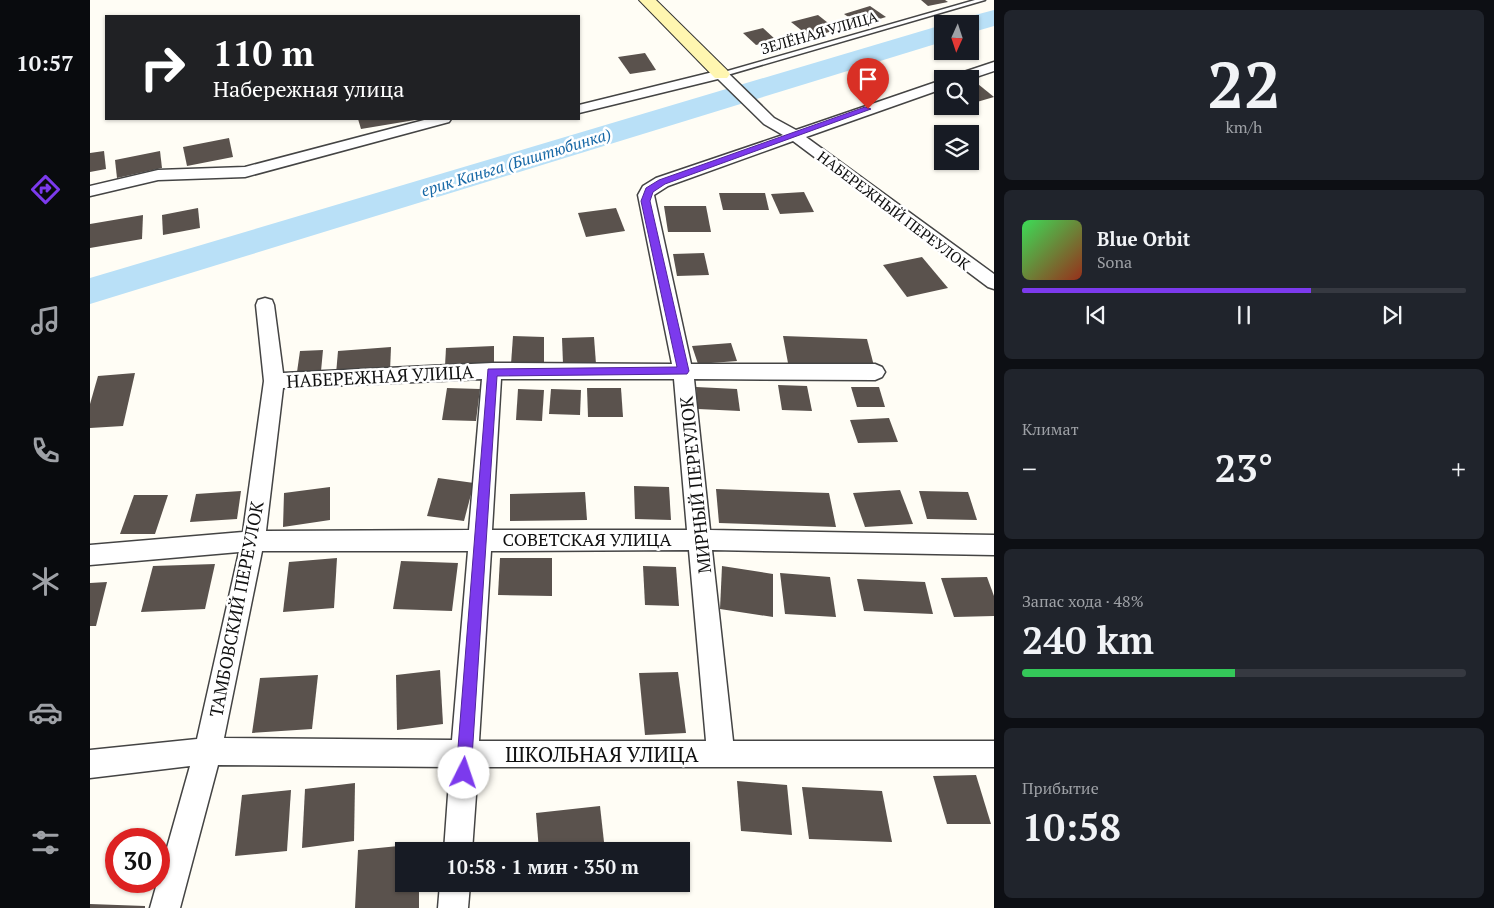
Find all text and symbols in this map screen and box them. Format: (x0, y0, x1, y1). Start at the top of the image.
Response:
street label: ЗЕЛЁНАЯ УЛИЦА (758, 5, 881, 58)
north arrow (934, 15, 979, 60)
map controls (934, 15, 979, 170)
text: 110 m (213, 30, 314, 76)
icon: right (130, 35, 195, 100)
text: 22 (1207, 40, 1281, 127)
text: 10:57 (16, 48, 74, 77)
pin (847, 58, 889, 109)
icon: arrive (854, 65, 882, 93)
button: search (934, 70, 979, 115)
text: Набережная улица (213, 74, 404, 103)
text: km/h (1226, 116, 1262, 138)
water label: ерик Каньга (Биштюбинка) (418, 123, 614, 201)
button: layers (934, 125, 979, 170)
street label: НАБЕРЕЖНЫЙ ПЕРЕУЛОК (814, 146, 975, 274)
icon: directions (28, 172, 63, 207)
text: Blue Orbit (1097, 226, 1190, 251)
text: Sona (1097, 251, 1132, 273)
icon: previous (1082, 301, 1110, 329)
icon: pause (1230, 301, 1258, 329)
icon: next (1378, 301, 1406, 329)
icon: music (28, 303, 63, 338)
street label: НАБЕРЕЖНАЯ УЛИЦА (286, 359, 475, 393)
street label: МИРНЫЙ ПЕРЕУЛОК (674, 395, 716, 575)
text: Климат (1022, 418, 1079, 440)
icon: phone (28, 433, 63, 468)
text: 23° (1215, 443, 1273, 493)
text: − (1022, 450, 1037, 487)
text: + (1451, 450, 1466, 487)
street label: ТАМБОВСКИЙ ПЕРЕУЛОК (203, 499, 269, 719)
street label: СОВЕТСКАЯ УЛИЦА (502, 527, 672, 551)
icon: climate (28, 564, 63, 599)
text: Запас хода · 48% (1022, 590, 1144, 612)
text: 240 km (1022, 615, 1154, 665)
icon: car (28, 695, 63, 730)
street label: ШКОЛЬНАЯ УЛИЦА (505, 740, 699, 768)
position arrow (437, 746, 489, 798)
text: Прибытие (1022, 777, 1099, 799)
text: 10:58 (1022, 802, 1121, 852)
icon: filters (28, 825, 63, 860)
speed limit sign: 30 (105, 828, 170, 893)
text: 10:58 · 1 мин · 350 m (446, 854, 639, 879)

